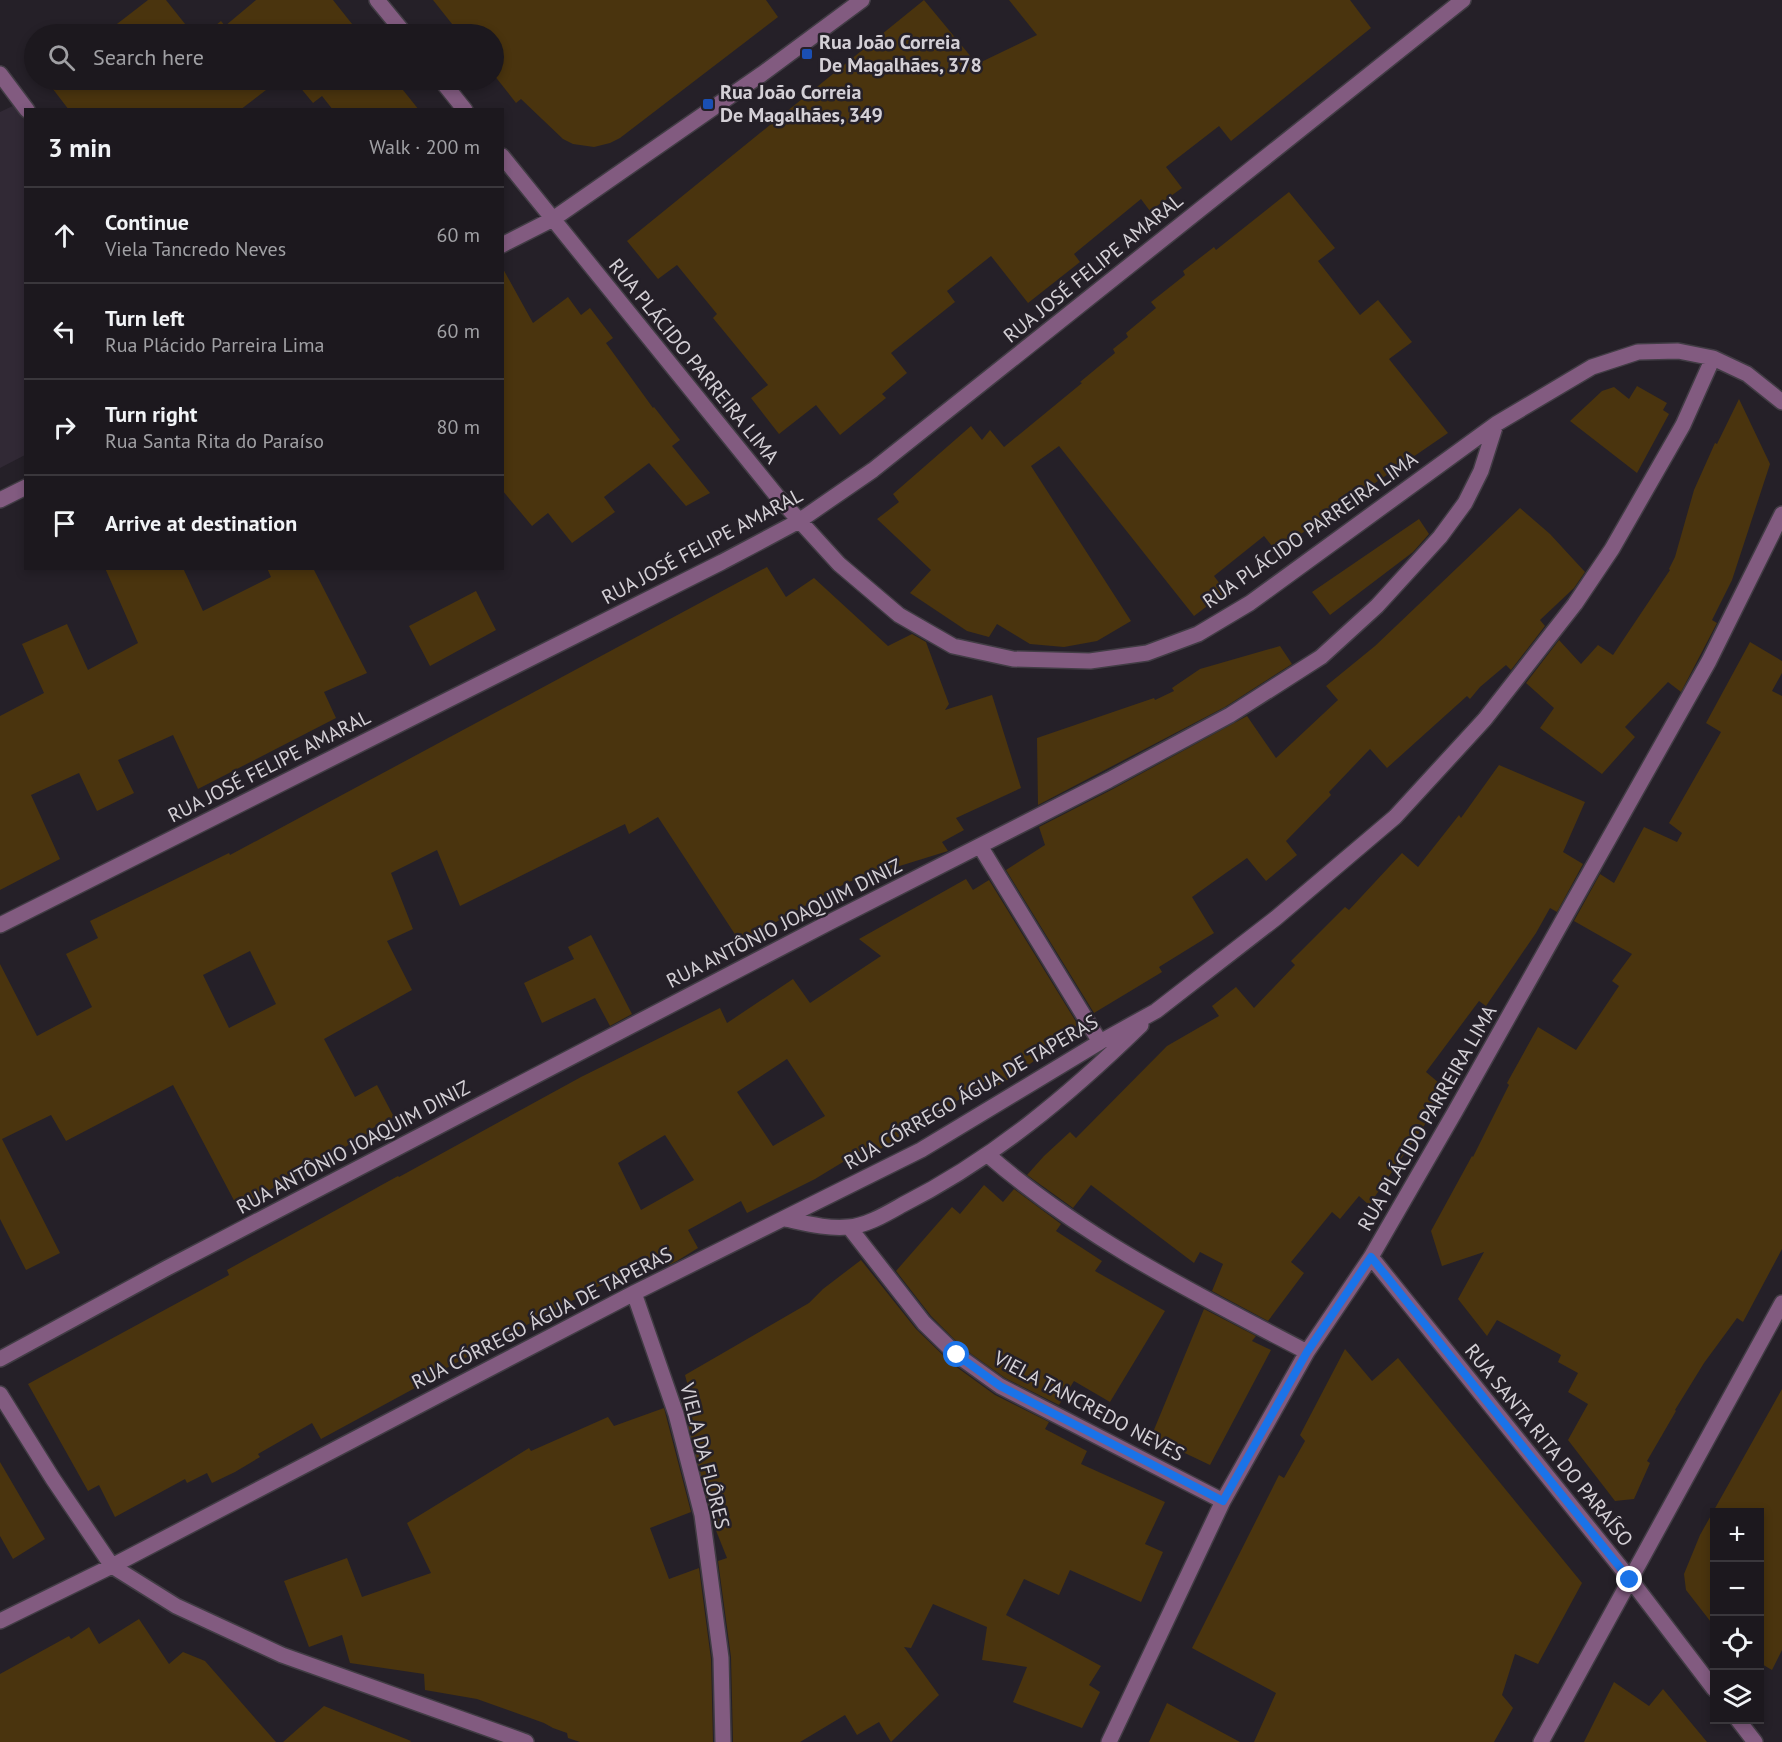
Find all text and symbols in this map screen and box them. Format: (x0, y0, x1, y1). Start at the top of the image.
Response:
search box (24, 24, 504, 90)
place label: Rua João Correia De Magalhães, 378 (819, 29, 982, 78)
icon: search (45, 41, 78, 74)
text: Search here (93, 43, 204, 71)
marker: Rua João Correia De Magalhães, 378 (800, 47, 814, 61)
place label: Rua João Correia De Magalhães, 349 (720, 79, 883, 128)
marker: Rua João Correia De Magalhães, 349 (701, 97, 715, 111)
text: 3 min (48, 131, 111, 164)
text: Walk · 200 m (369, 134, 480, 160)
street label: RUA JOSÉ FELIPE AMARAL (998, 187, 1188, 349)
text: Continue (105, 208, 189, 236)
icon: ahead (48, 219, 81, 252)
text: 60 m (437, 222, 480, 248)
text: Viela Tancredo Neves (105, 236, 286, 262)
street label: RUA PLÁCIDO PARREIRA LIMA (603, 253, 785, 469)
text: Turn left (105, 304, 185, 332)
icon: left (48, 315, 81, 348)
text: 60 m (437, 318, 480, 344)
text: Rua Plácido Parreira Lima (105, 332, 324, 358)
text: Turn right (105, 400, 197, 428)
icon: right (48, 411, 81, 444)
text: 80 m (437, 414, 480, 440)
text: Rua Santa Rita do Paraíso (105, 428, 324, 454)
street label: RUA PLÁCIDO PARREIRA LIMA (1197, 446, 1423, 614)
street label: RUA JOSÉ FELIPE AMARAL (597, 482, 807, 610)
icon: arrive (48, 507, 81, 540)
text: Arrive at destination (105, 509, 297, 537)
street label: RUA JOSÉ FELIPE AMARAL (163, 704, 375, 828)
street label: RUA ANTÔNIO JOAQUIM DINIZ (662, 852, 906, 994)
street label: RUA PLÁCIDO PARREIRA LIMA (1352, 1000, 1503, 1236)
street label: RUA CÓRREGO ÁGUA DE TAPERAS (839, 1008, 1103, 1176)
street label: RUA ANTÔNIO JOAQUIM DINIZ (232, 1074, 474, 1220)
street label: RUA CÓRREGO ÁGUA DE TAPERAS (407, 1241, 677, 1395)
street label: RUA SANTA RITA DO PARAÍSO (1459, 1338, 1639, 1552)
route start (943, 1341, 969, 1367)
street label: VIELA TANCREDO NEVES (988, 1344, 1189, 1467)
street label: VIELA DA FLÔRES (674, 1379, 736, 1532)
map controls (1710, 1508, 1764, 1724)
button: + (1710, 1508, 1764, 1562)
button: − (1710, 1562, 1764, 1616)
route end (1616, 1566, 1642, 1592)
button: locate (1710, 1616, 1764, 1670)
button: layers (1710, 1670, 1764, 1724)

